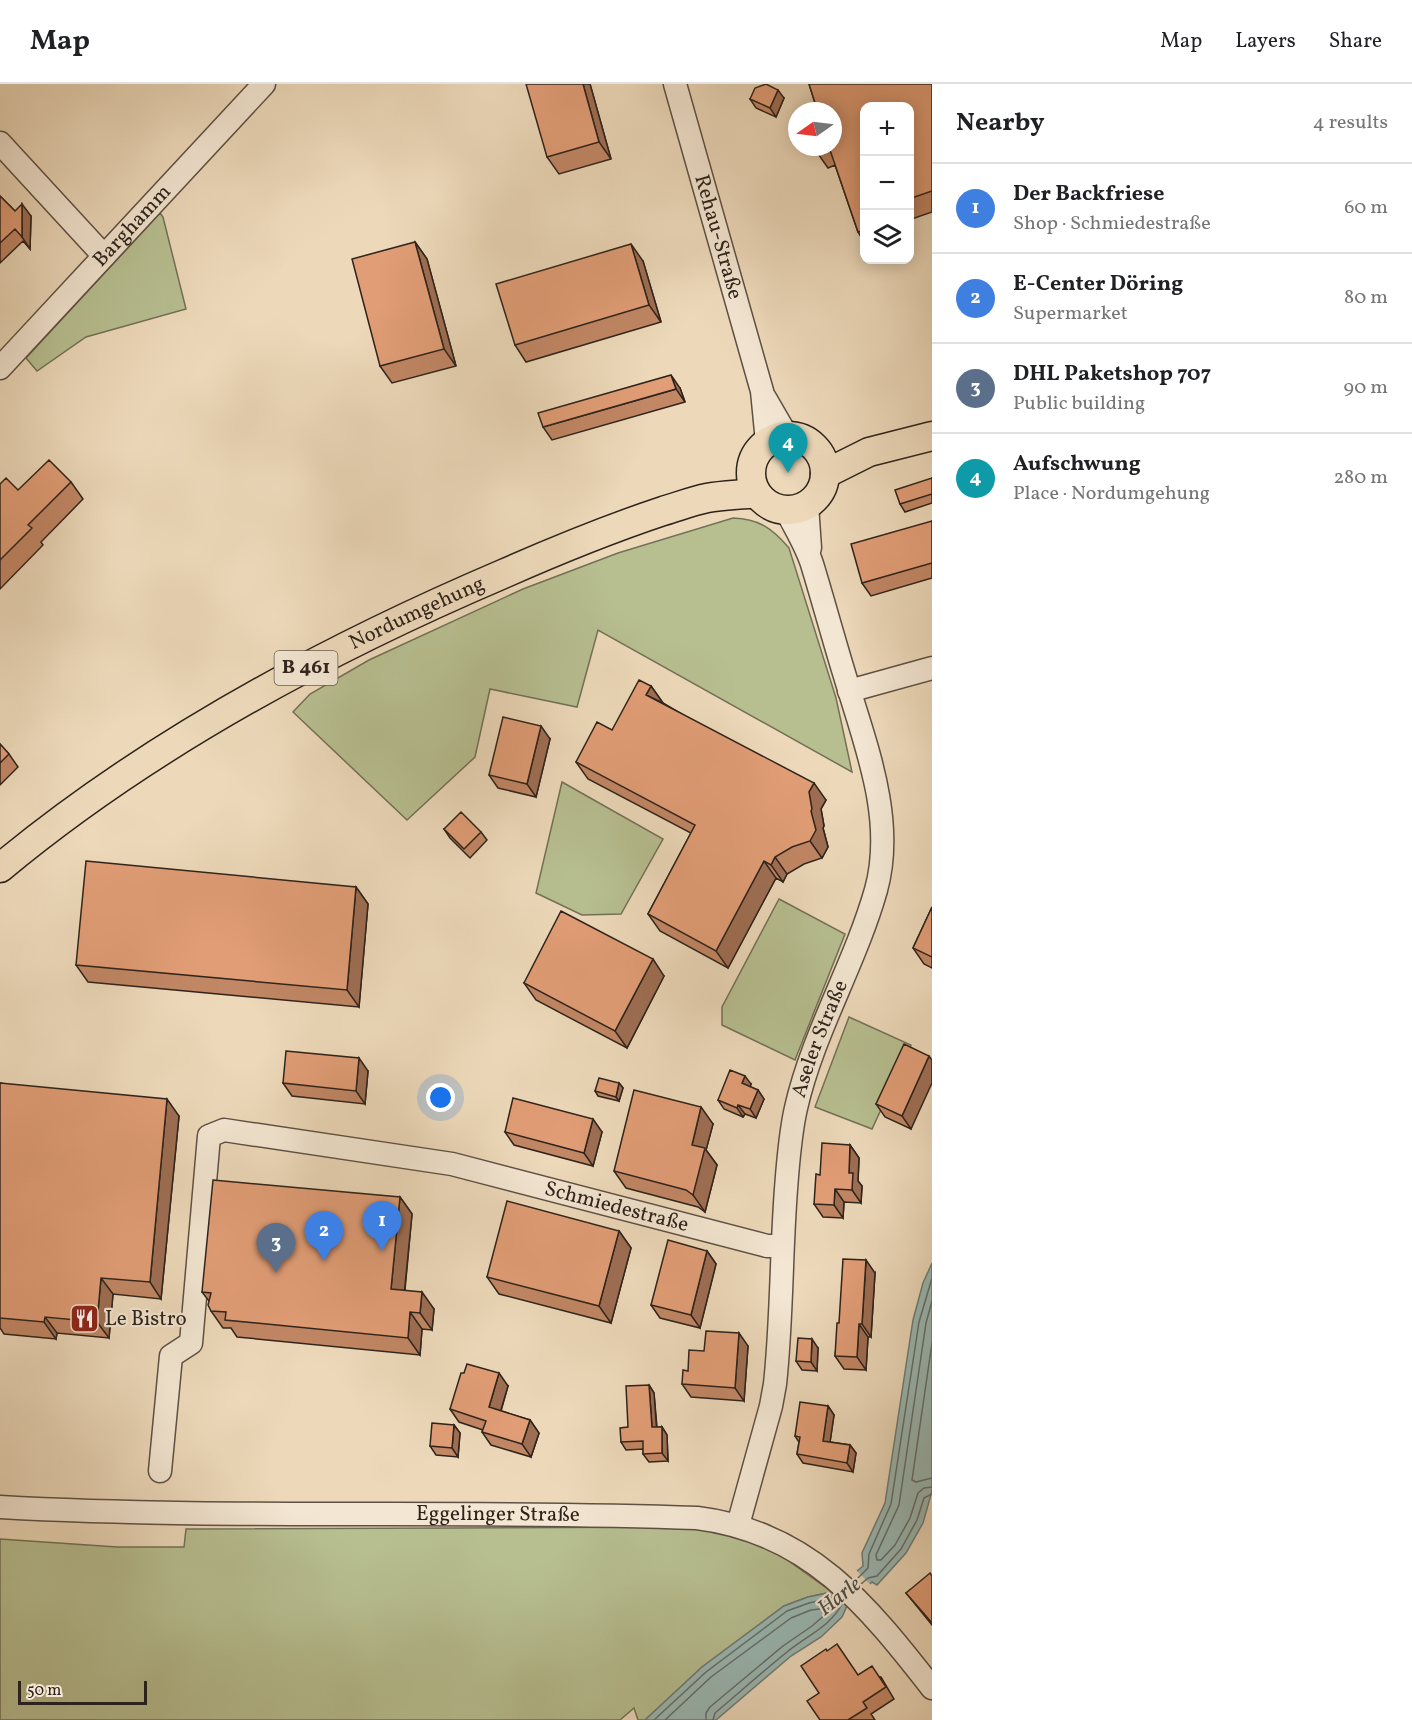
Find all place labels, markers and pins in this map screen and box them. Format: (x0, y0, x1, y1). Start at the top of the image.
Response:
pin: 4 (768, 424, 808, 473)
pin: 1 (362, 1202, 401, 1251)
pin: 2 (304, 1212, 344, 1261)
pin: 3 (256, 1224, 296, 1273)
restaurant icon: Le Bistro (68, 1303, 100, 1335)
place label: Le Bistro (105, 1305, 187, 1334)

